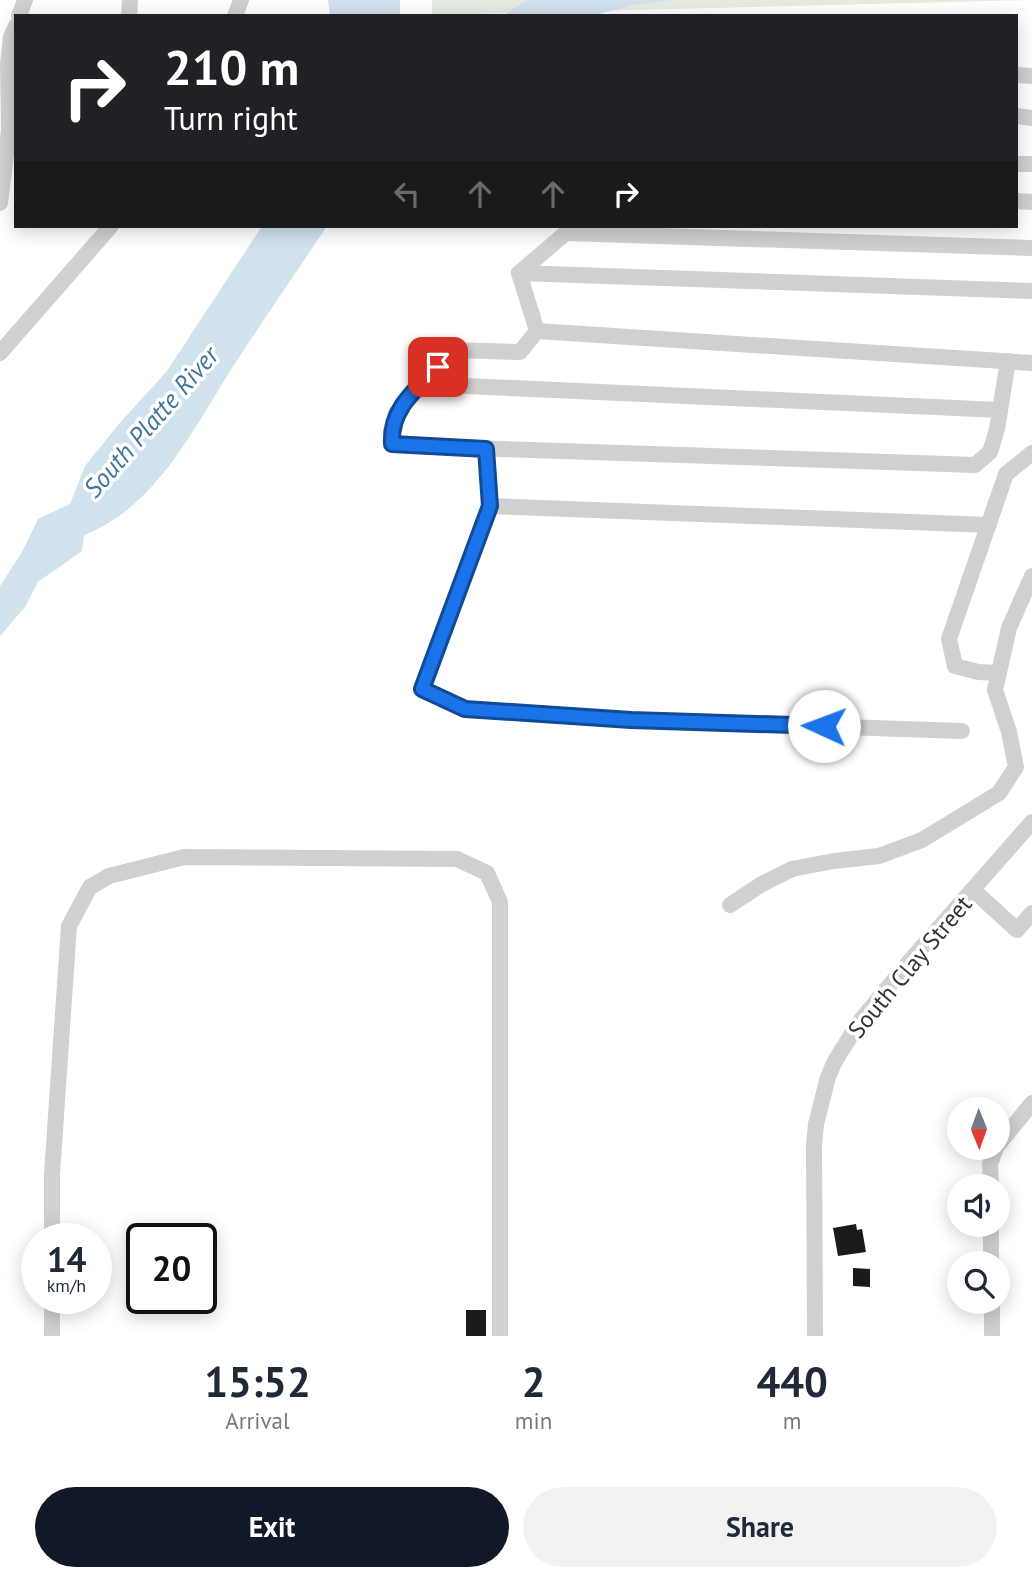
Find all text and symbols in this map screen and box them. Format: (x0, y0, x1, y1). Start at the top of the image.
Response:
text: 210 m (164, 35, 299, 99)
icon: right (49, 42, 140, 133)
text: Turn right (164, 97, 298, 139)
icon: left (388, 175, 426, 213)
icon: ahead (461, 175, 499, 213)
icon: ahead (534, 175, 572, 213)
icon: right (607, 175, 645, 213)
pin (408, 337, 468, 397)
water label: South Platte River (76, 338, 226, 504)
icon: arrive (419, 348, 457, 386)
position arrow (787, 689, 861, 763)
street label: South Clay Street (841, 889, 978, 1044)
north arrow (947, 1097, 1010, 1160)
map controls (947, 1097, 1010, 1314)
button: sound (947, 1174, 1010, 1237)
speed limit sign: 20 (126, 1223, 217, 1314)
text: 14 (47, 1236, 86, 1282)
button: search (947, 1251, 1010, 1314)
text: km/h (47, 1274, 86, 1297)
text: 15:52 (204, 1354, 311, 1409)
text: 2 (522, 1354, 545, 1409)
text: 440 (756, 1354, 828, 1409)
text: Arrival (225, 1406, 290, 1435)
text: min (515, 1406, 552, 1435)
text: m (783, 1406, 801, 1435)
button: Exit (35, 1487, 509, 1567)
button: Share (523, 1487, 997, 1567)

